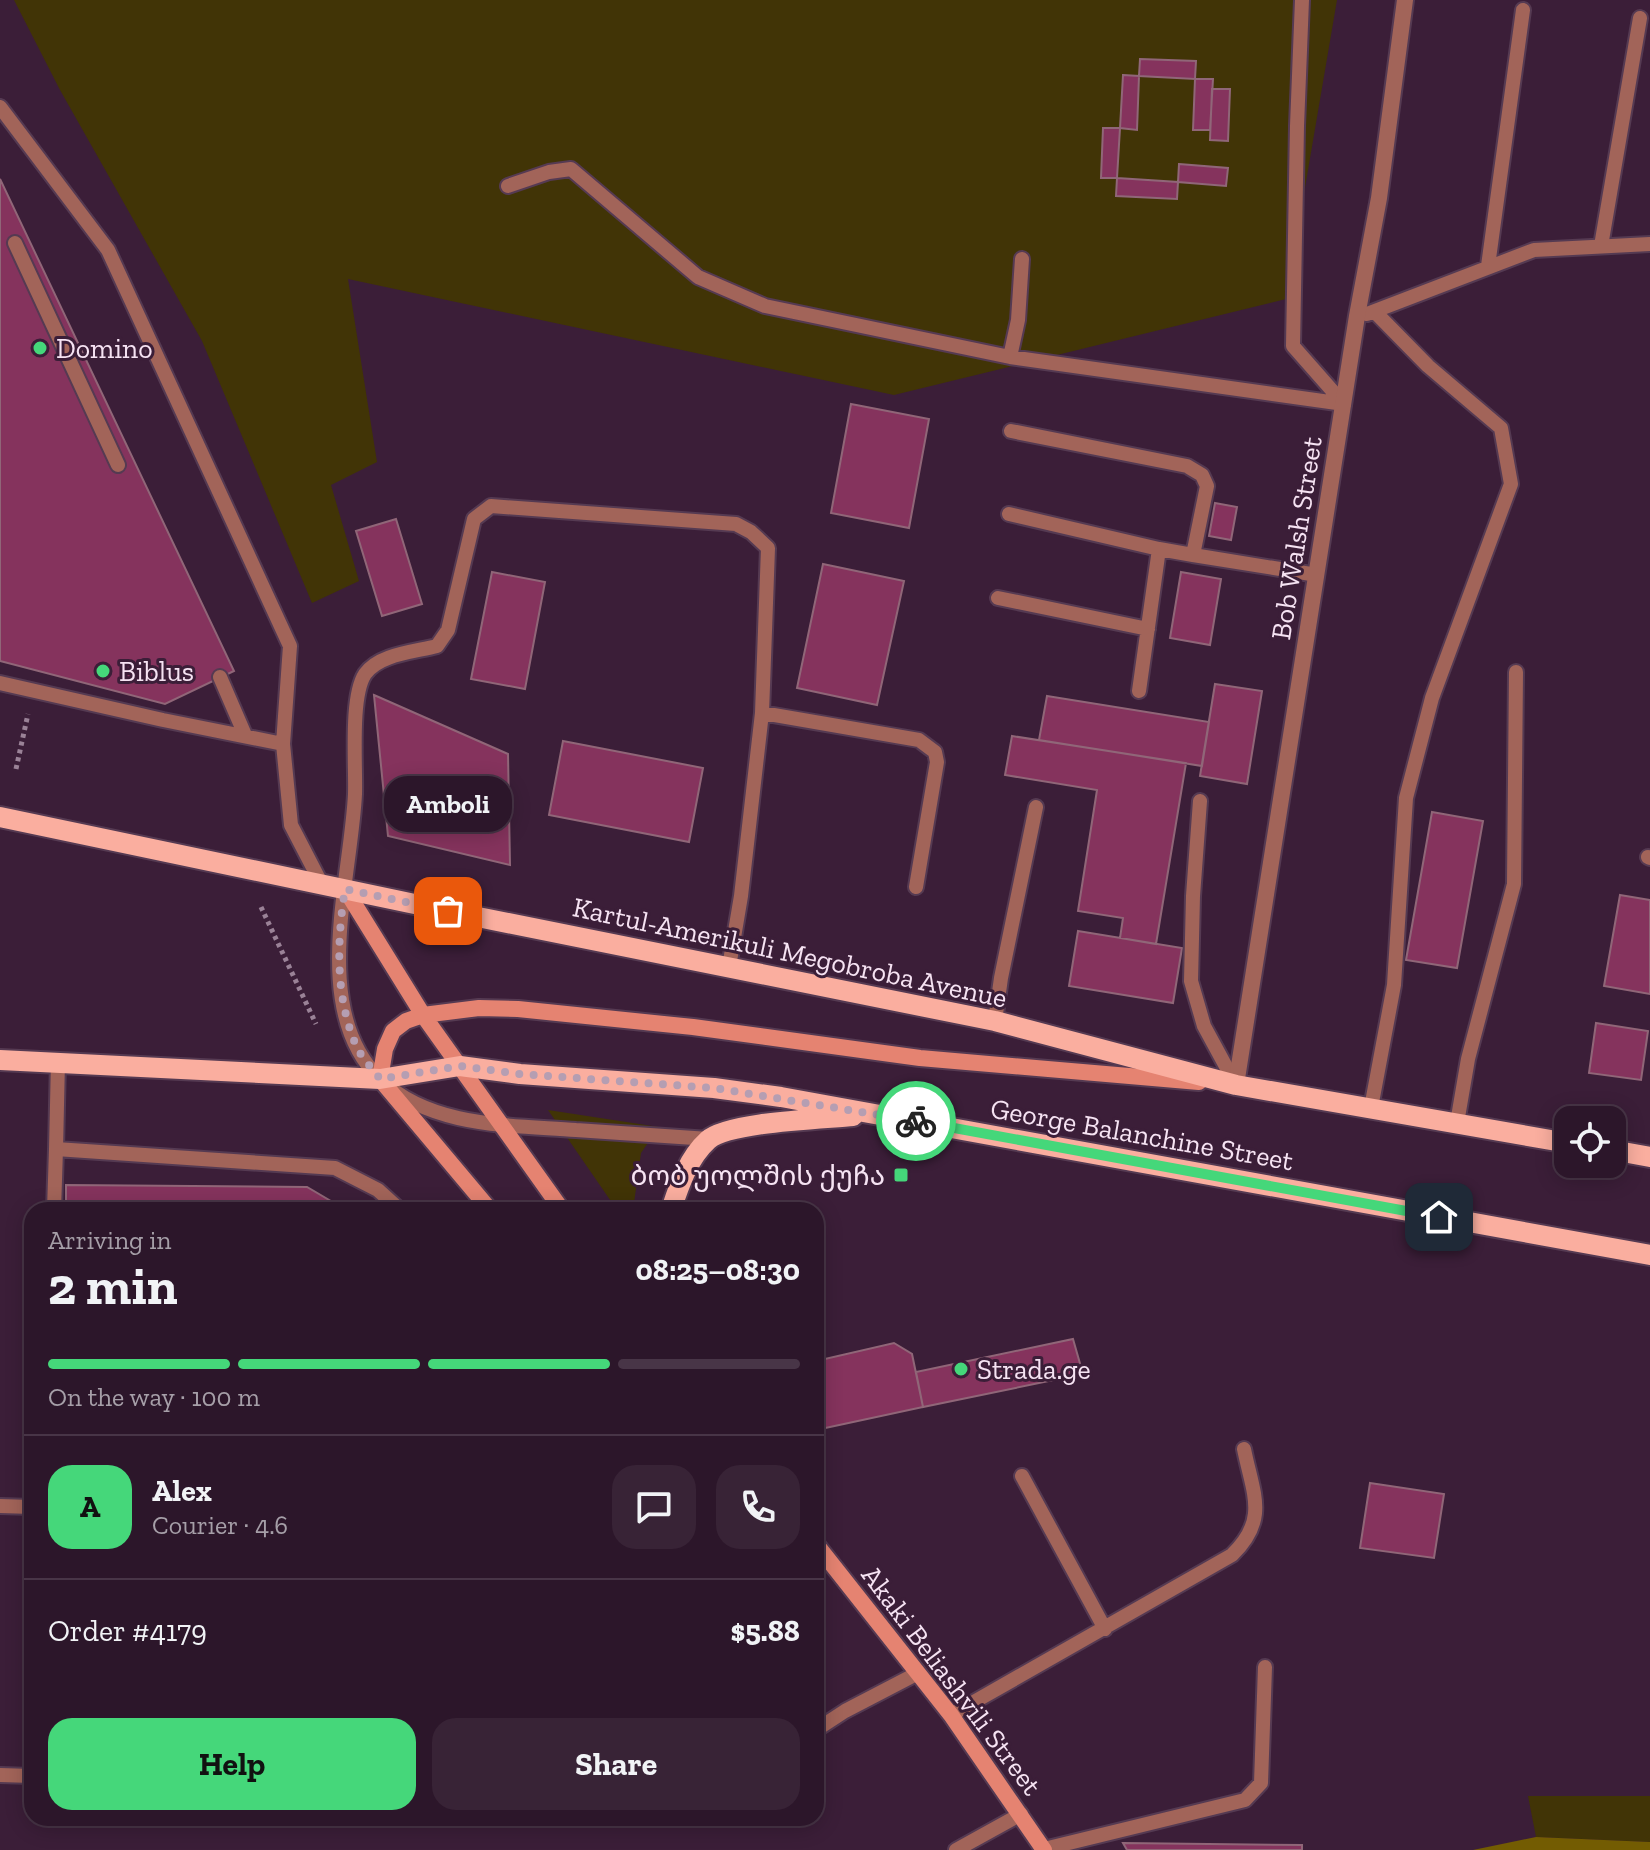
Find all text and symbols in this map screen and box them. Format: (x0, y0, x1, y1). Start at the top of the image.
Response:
place label: Domino (56, 332, 153, 365)
marker: Domino (31, 339, 49, 357)
street label: Bob Walsh Street (1264, 433, 1329, 642)
place label: Biblus (119, 655, 194, 688)
marker: Biblus (94, 662, 112, 680)
callout: Amboli (384, 775, 512, 831)
text: Amboli (406, 788, 490, 820)
pin (414, 877, 482, 945)
icon: bag (426, 889, 470, 933)
street label: Kartul-Amerikuli Megobroba Avenue (570, 890, 1010, 1015)
courier (876, 1081, 956, 1161)
street label: George Balanchine Street (988, 1092, 1296, 1177)
icon: bike (894, 1099, 938, 1143)
map controls (1554, 1106, 1626, 1178)
button: locate (1554, 1106, 1626, 1178)
place label: ბობ უოლშის ქუჩა (631, 1159, 885, 1192)
marker: ბობ უოლშის ქუჩა (892, 1166, 910, 1184)
pin (1405, 1183, 1473, 1251)
icon: home (1417, 1195, 1461, 1239)
text: Arriving in (48, 1224, 171, 1256)
text: 08:25–08:30 (635, 1252, 800, 1288)
text: 2 min (48, 1255, 178, 1317)
place label: Strada.ge (977, 1353, 1091, 1386)
marker: Strada.ge (952, 1360, 970, 1378)
text: On the way · 100 m (48, 1381, 260, 1413)
button: chat (612, 1465, 696, 1549)
button: phone (716, 1465, 800, 1549)
text: Alex (152, 1473, 212, 1509)
text: A (80, 1489, 100, 1525)
text: Courier · 4.6 (152, 1509, 288, 1541)
street label: Akaki Beliashvili Street (855, 1559, 1049, 1802)
text: Order #4179 (48, 1613, 207, 1649)
text: $5.88 (730, 1613, 800, 1649)
button: Help (48, 1718, 416, 1810)
button: Share (432, 1718, 800, 1810)

